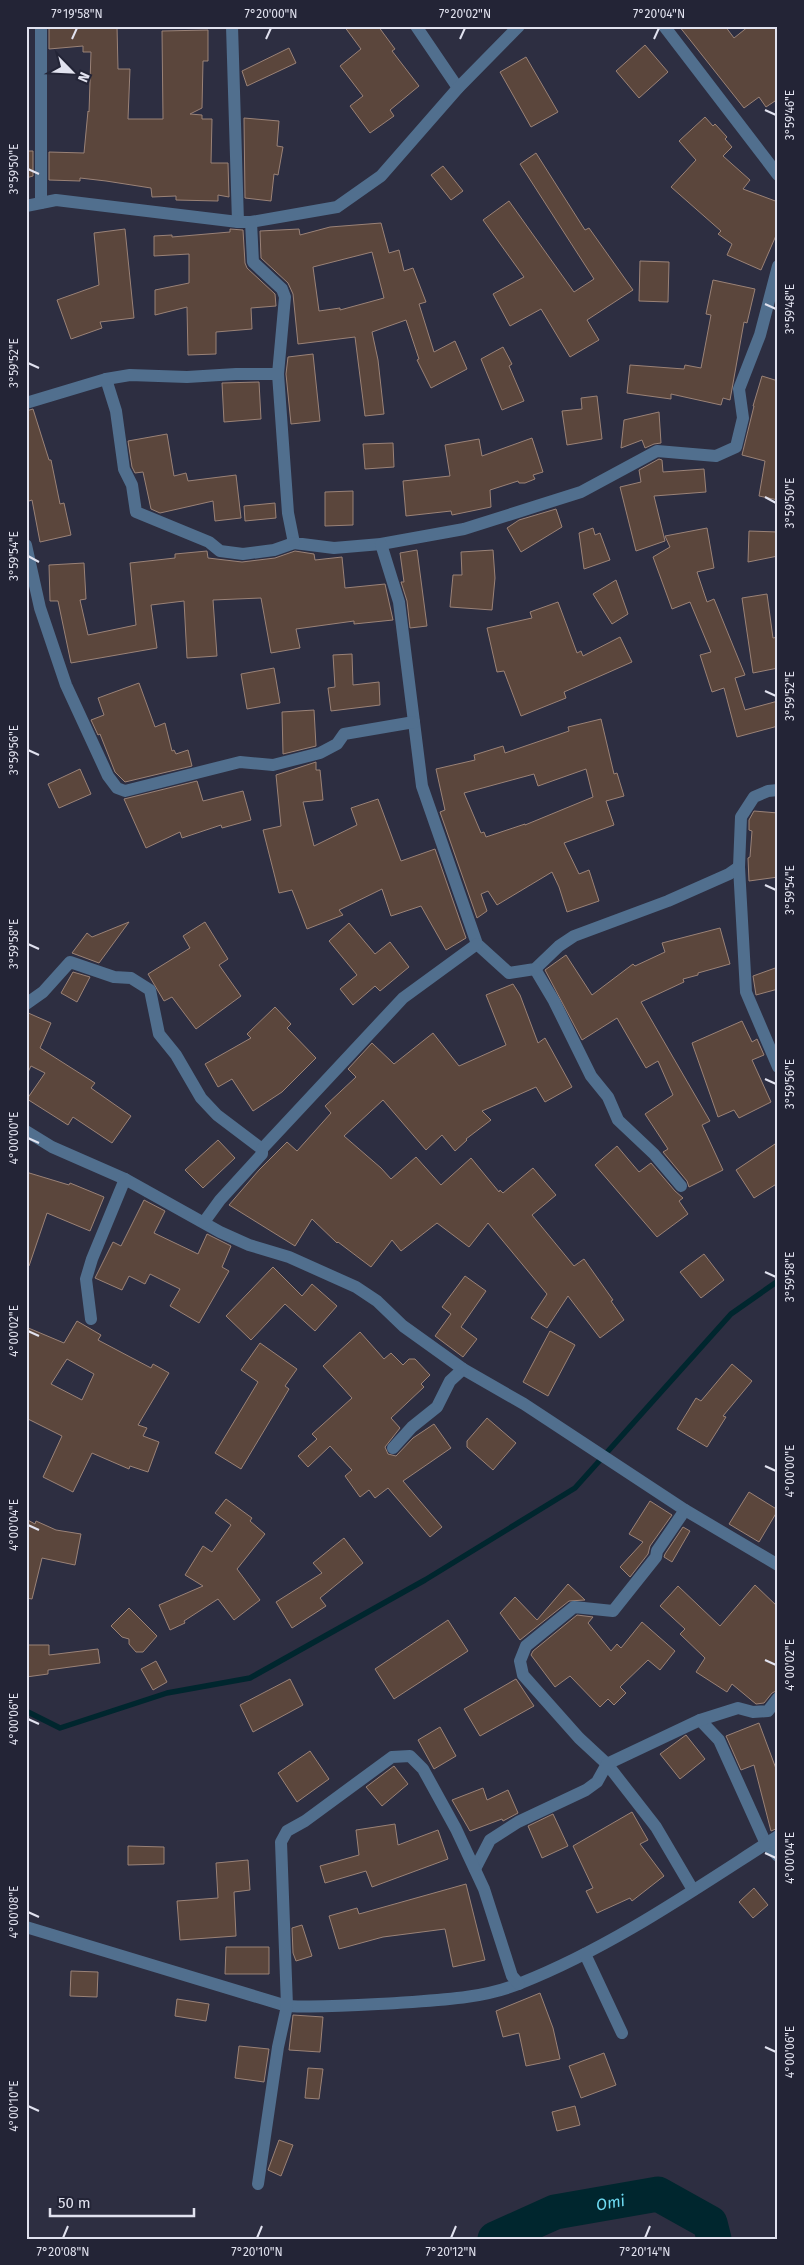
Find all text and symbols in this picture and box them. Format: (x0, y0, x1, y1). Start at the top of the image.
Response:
text: 7°19'58"N (51, 7, 103, 21)
text: 7°20'00"N (244, 7, 298, 21)
text: 7°20'02"N (439, 7, 491, 21)
text: 7°20'04"N (633, 7, 685, 21)
north arrow (48, 48, 98, 98)
text: N (74, 69, 93, 85)
text: 3°59'46"E (783, 90, 797, 140)
text: 3°59'50"E (7, 144, 21, 194)
text: 3°59'48"E (783, 284, 797, 334)
text: 3°59'52"E (7, 338, 21, 388)
text: 3°59'50"E (783, 478, 797, 528)
text: 3°59'54"E (7, 531, 21, 581)
text: 3°59'52"E (783, 671, 797, 721)
text: 3°59'56"E (7, 725, 21, 775)
text: 3°59'54"E (783, 865, 797, 915)
text: 3°59'58"E (7, 919, 21, 969)
text: 3°59'56"E (783, 1059, 797, 1109)
text: 4°00'00"E (7, 1112, 21, 1164)
text: 3°59'58"E (783, 1252, 797, 1302)
text: 4°00'02"E (7, 1305, 21, 1357)
text: 4°00'00"E (783, 1445, 797, 1497)
text: 4°00'04"E (7, 1499, 21, 1551)
text: 4°00'02"E (783, 1639, 797, 1691)
text: 4°00'06"E (7, 1693, 21, 1745)
text: 4°00'04"E (783, 1832, 797, 1884)
text: 4°00'08"E (7, 1886, 21, 1938)
text: 4°00'06"E (783, 2026, 797, 2078)
text: 4°00'10"E (7, 2080, 21, 2132)
scale bar (50, 2185, 194, 2217)
water label: Omi (594, 2190, 627, 2214)
text: 50 m (58, 2194, 91, 2212)
text: 7°20'08"N (37, 2245, 89, 2259)
text: 7°20'10"N (231, 2245, 283, 2259)
text: 7°20'12"N (426, 2245, 477, 2259)
text: 7°20'14"N (620, 2245, 670, 2259)

